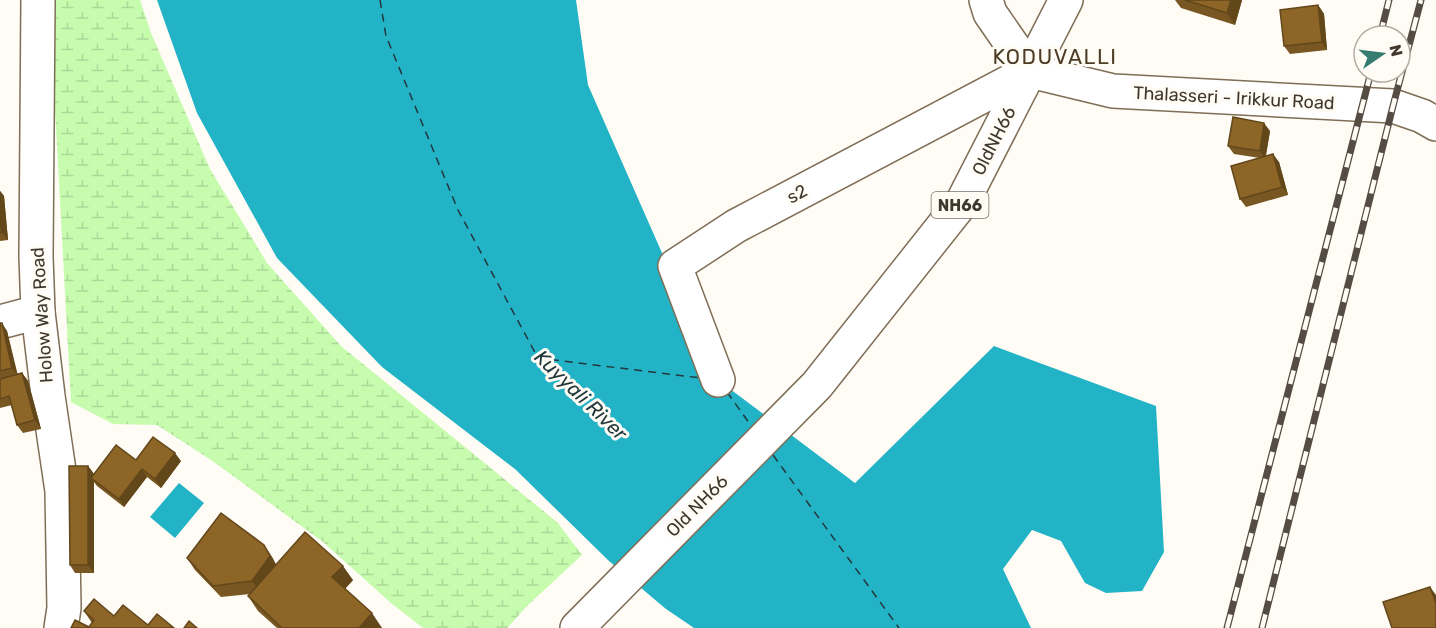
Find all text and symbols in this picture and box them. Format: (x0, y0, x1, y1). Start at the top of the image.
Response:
north arrow (1352, 24, 1412, 84)
text: N (1385, 43, 1407, 58)
district label: KODUVALLI (993, 44, 1117, 69)
street label: Thalasseri - Irikkur Road (1133, 82, 1335, 114)
street label: OldNH66 (967, 103, 1021, 179)
street label: s2 (783, 180, 811, 208)
road number: NH66 (932, 192, 988, 218)
street label: Holow Way Road (26, 246, 58, 384)
water label: Kuyyali River (530, 345, 633, 446)
street label: Old NH66 (661, 470, 733, 542)

